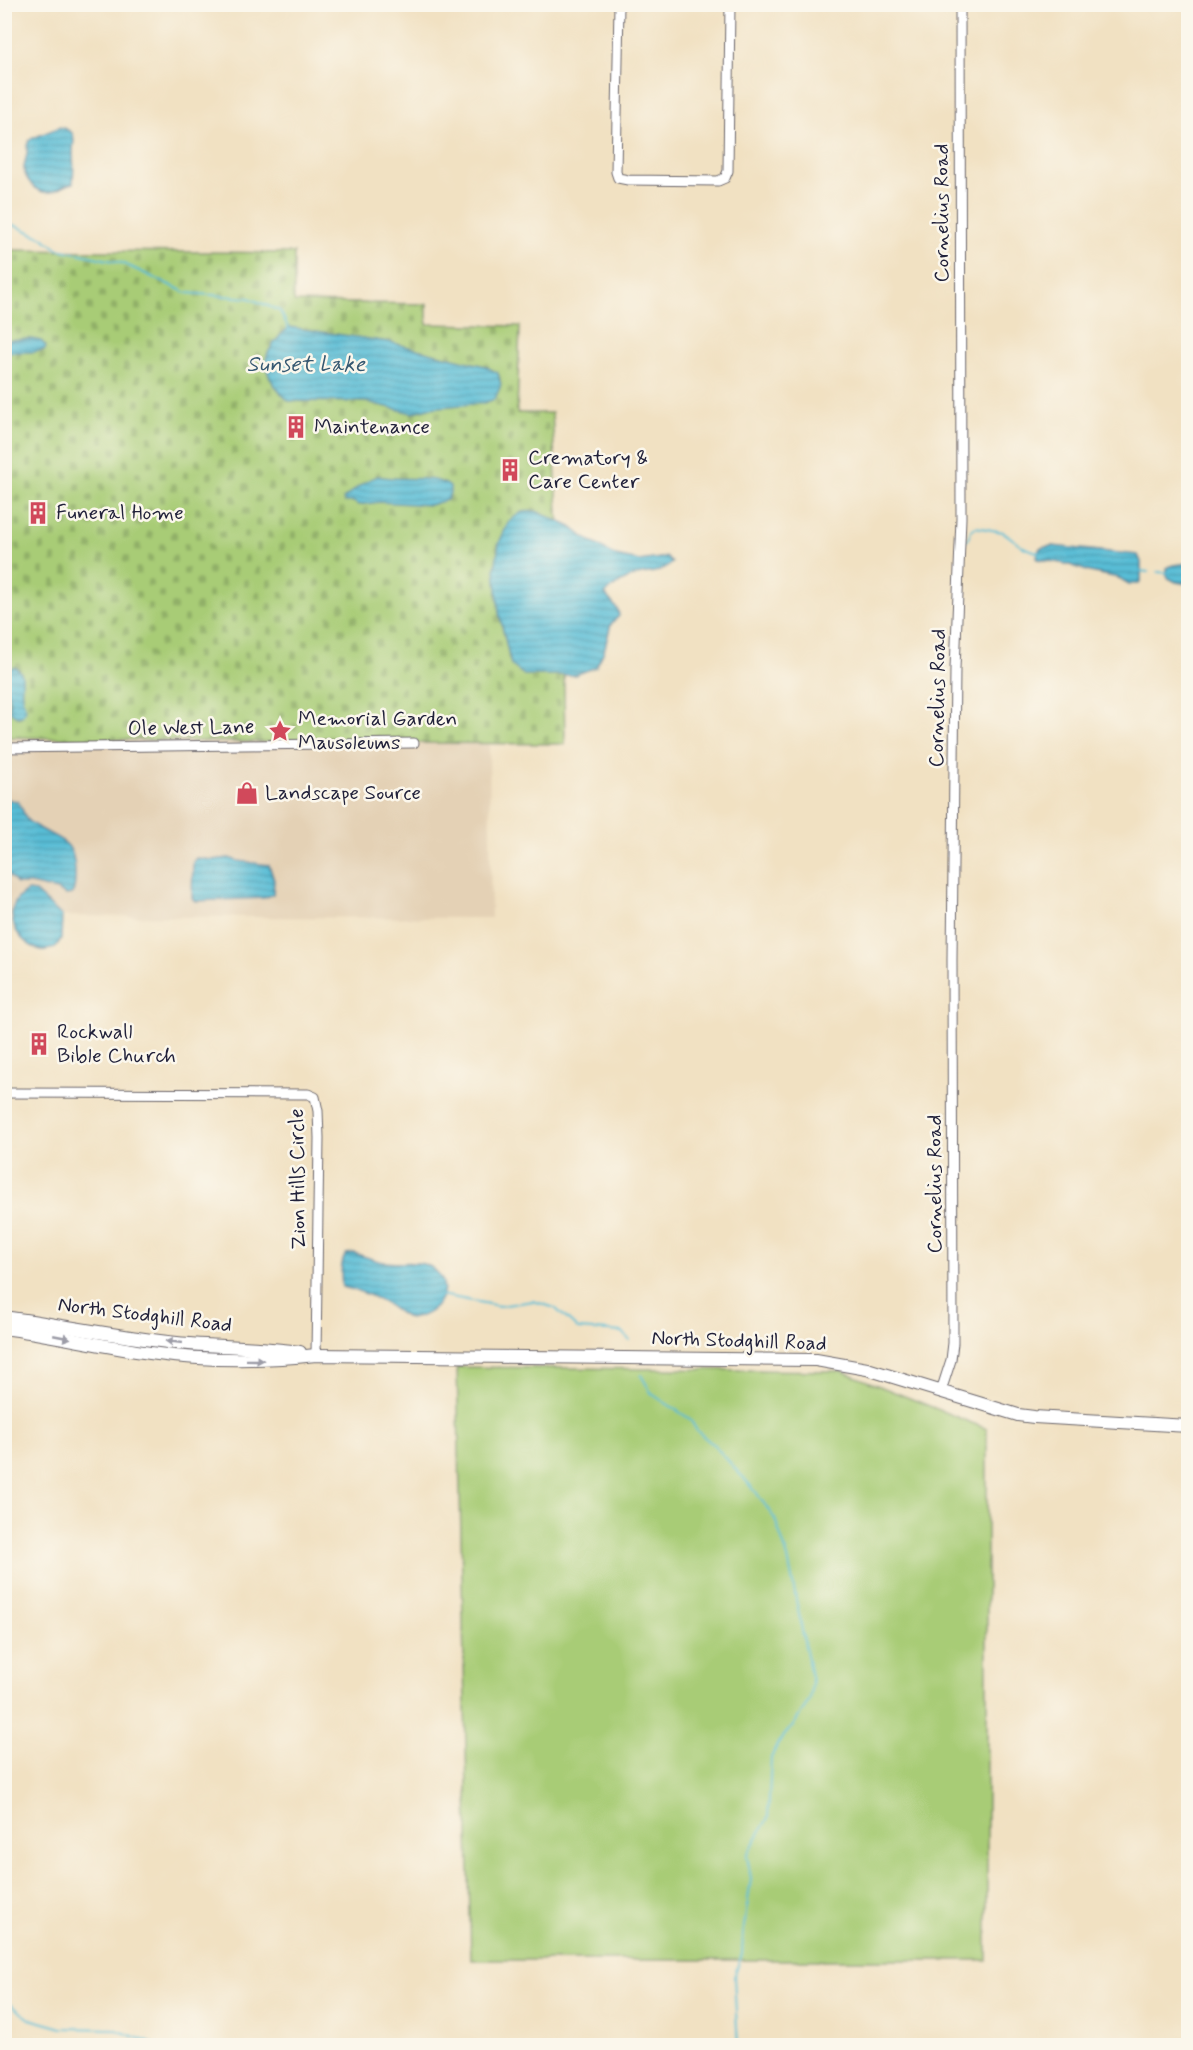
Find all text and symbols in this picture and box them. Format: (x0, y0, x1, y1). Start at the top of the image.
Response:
street label: Cornelius Road (928, 144, 956, 282)
water label: Sunset Lake (247, 351, 367, 379)
place label: Maintenance (314, 413, 430, 441)
building icon: Maintenance (283, 414, 309, 440)
place label: Crematory & Care Center (528, 444, 648, 496)
building icon: Crematory & Care Center (497, 457, 523, 483)
place label: Funeral Home (56, 499, 184, 527)
building icon: Funeral Home (25, 500, 51, 526)
street label: Cornelius Road (923, 628, 953, 768)
place label: Memorial Garden Mausoleums (298, 705, 457, 757)
street label: Ole West Lane (127, 713, 255, 743)
place icon: Memorial Garden Mausoleums (267, 718, 293, 744)
place label: Landscape Source (265, 779, 421, 807)
shop icon: Landscape Source (234, 780, 260, 806)
place label: Rockwall Bible Church (57, 1018, 176, 1070)
building icon: Rockwall Bible Church (26, 1031, 52, 1057)
street label: Zion Hills Circle (283, 1108, 313, 1250)
street label: Cornelius Road (921, 1115, 949, 1253)
street label: North Stodghill Road (56, 1290, 234, 1340)
street label: North Stodghill Road (651, 1324, 827, 1358)
one-way arrow (53, 1333, 72, 1342)
one-way arrow (164, 1337, 183, 1347)
one-way arrow (246, 1355, 265, 1364)

